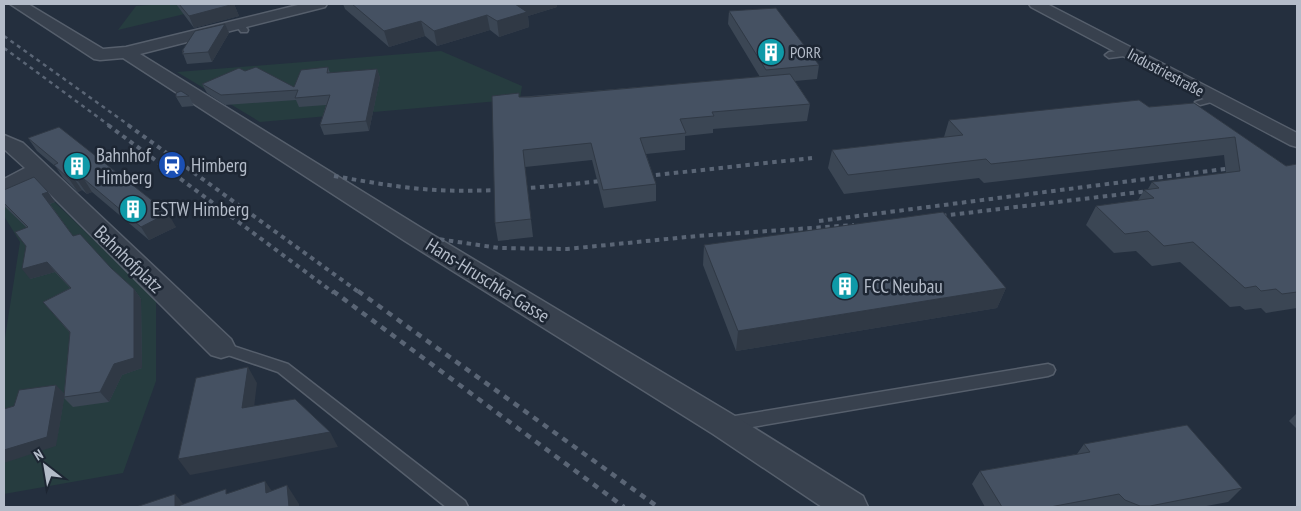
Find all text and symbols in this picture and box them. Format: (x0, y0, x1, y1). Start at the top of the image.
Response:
building icon: PORR (756, 37, 786, 67)
place label: PORR (790, 42, 821, 62)
street label: Industriestraße (1124, 43, 1208, 101)
place label: Bahnhof Himberg (96, 143, 152, 189)
station icon: Himberg (157, 150, 187, 180)
building icon: Bahnhof Himberg (62, 151, 92, 181)
place label: Himberg (191, 153, 247, 177)
building icon: ESTW Himberg (118, 194, 148, 224)
place label: ESTW Himberg (152, 197, 249, 221)
street label: Bahnhofplatz (89, 220, 169, 298)
street label: Hans-Hruschka-Gasse (422, 232, 554, 328)
building icon: FCC Neubau (830, 271, 860, 301)
place label: FCC Neubau (864, 274, 943, 298)
north arrow (20, 441, 70, 491)
text: N (30, 445, 46, 465)

